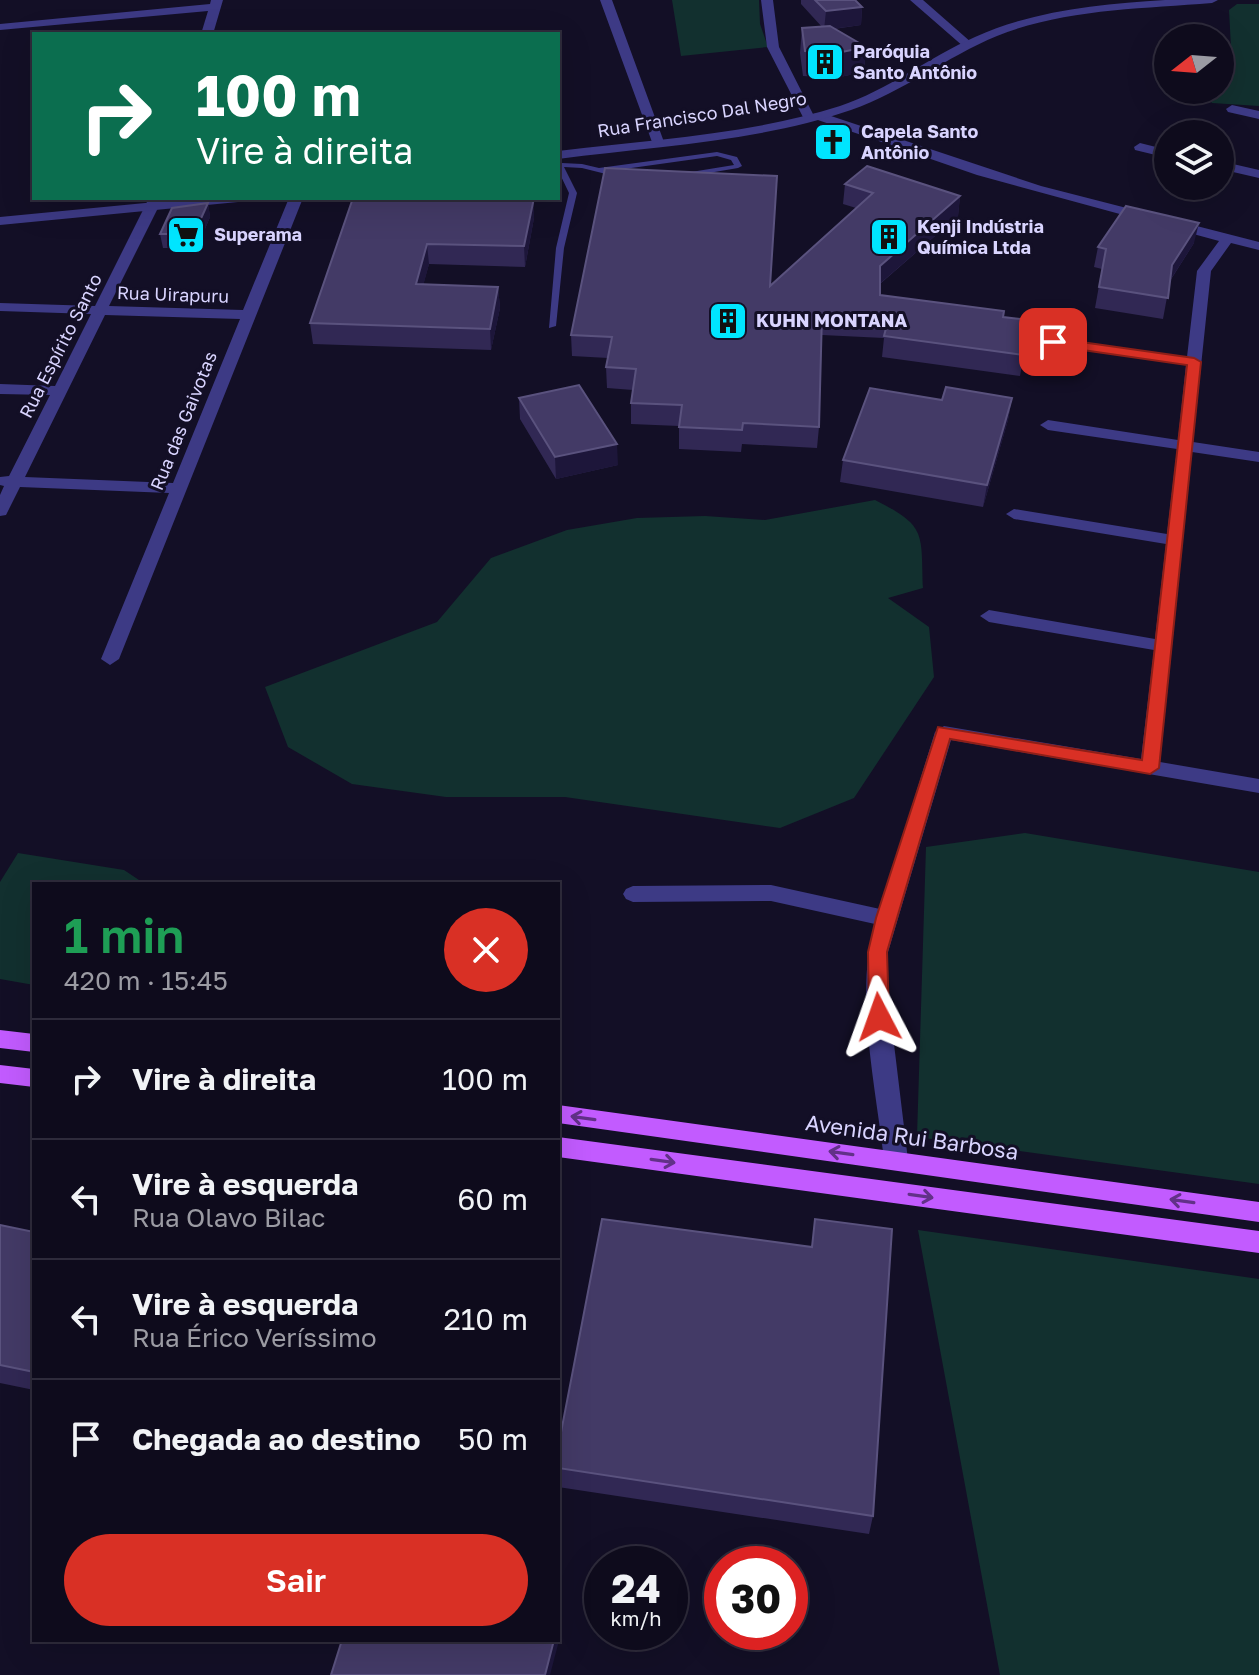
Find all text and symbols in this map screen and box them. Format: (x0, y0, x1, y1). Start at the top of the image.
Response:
north arrow (1154, 24, 1234, 104)
map controls (1154, 24, 1234, 200)
place label: Paróquia Santo Antônio (853, 40, 977, 83)
building icon: Paróquia Santo Antônio (804, 41, 846, 83)
text: 100 m (196, 61, 361, 128)
icon: right (64, 64, 168, 168)
street label: Rua Francisco Dal Negro (596, 87, 808, 141)
place label: Capela Santo Antônio (861, 120, 978, 163)
button: layers (1154, 120, 1234, 200)
church icon: Capela Santo Antônio (812, 121, 854, 163)
text: Vire à direita (196, 129, 413, 172)
supermarket icon: Superama (165, 214, 207, 256)
place label: Kenji Indústria Química Ltda (917, 215, 1044, 258)
building icon: Kenji Indústria Química Ltda (868, 216, 910, 258)
place label: Superama (214, 223, 302, 245)
street label: Rua Espírito Santo (14, 270, 106, 421)
street label: Rua Uirapuru (117, 281, 230, 307)
building icon: KUHN MONTANA (707, 300, 749, 342)
pin (1019, 308, 1087, 376)
place label: KUHN MONTANA (756, 309, 908, 331)
icon: arrive (1031, 320, 1075, 364)
street label: Rua das Gaivotas (145, 348, 221, 493)
text: 1 min (64, 906, 184, 964)
button: close (444, 908, 528, 992)
text: 420 m · 15:45 (64, 965, 228, 996)
position arrow (837, 975, 921, 1059)
icon: right (64, 1057, 108, 1101)
text: Vire à direita (132, 1061, 316, 1097)
text: 100 m (442, 1061, 528, 1097)
street label: Avenida Rui Barbosa (804, 1108, 1020, 1165)
one-way arrow (571, 1110, 597, 1125)
one-way arrow (829, 1145, 854, 1160)
one-way arrow (650, 1154, 675, 1169)
text: Vire à esquerda (132, 1166, 358, 1202)
icon: left (64, 1177, 108, 1221)
text: 60 m (457, 1181, 528, 1217)
one-way arrow (907, 1189, 934, 1204)
one-way arrow (1170, 1193, 1195, 1208)
text: Rua Olavo Bilac (132, 1202, 326, 1233)
text: Vire à esquerda (132, 1286, 358, 1322)
icon: left (64, 1297, 108, 1341)
text: 210 m (443, 1301, 528, 1337)
text: Rua Érico Veríssimo (132, 1322, 377, 1353)
icon: arrive (64, 1417, 108, 1461)
text: Chegada ao destino (132, 1421, 420, 1457)
text: 50 m (458, 1421, 528, 1457)
button: Sair (64, 1534, 528, 1626)
speed limit sign: 30 (704, 1546, 808, 1650)
text: 24 (611, 1564, 661, 1612)
text: km/h (611, 1606, 661, 1630)

